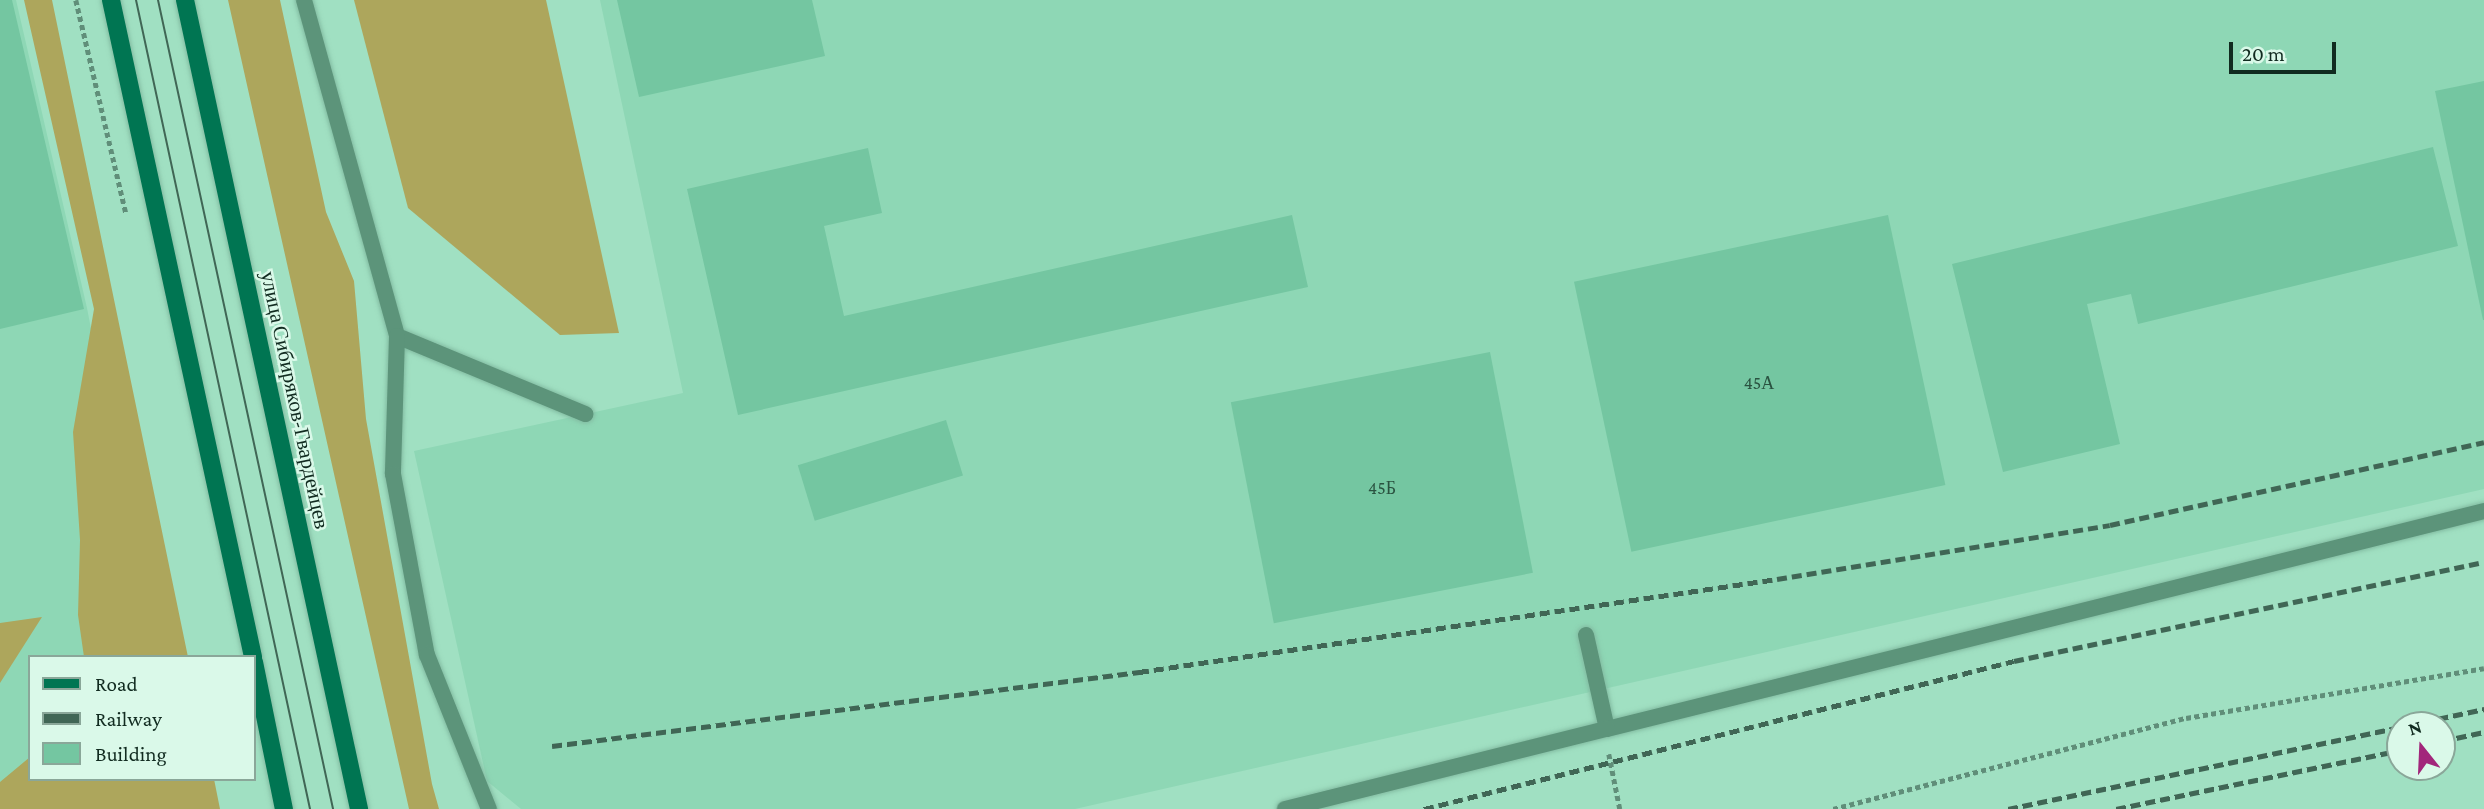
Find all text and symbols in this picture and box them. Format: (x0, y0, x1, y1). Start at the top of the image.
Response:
scale bar (2232, 28, 2339, 72)
text: 20 m (2242, 42, 2285, 66)
street label: улица Сибиряков-Гвардейцев (255, 269, 335, 531)
house number: 45А (1744, 372, 1774, 394)
house number: 45Б (1368, 477, 1396, 499)
legend (28, 655, 256, 781)
text: Road (95, 672, 138, 696)
text: Railway (95, 707, 162, 731)
north arrow (2386, 711, 2456, 781)
text: N (2406, 715, 2424, 739)
text: Building (95, 742, 167, 766)

